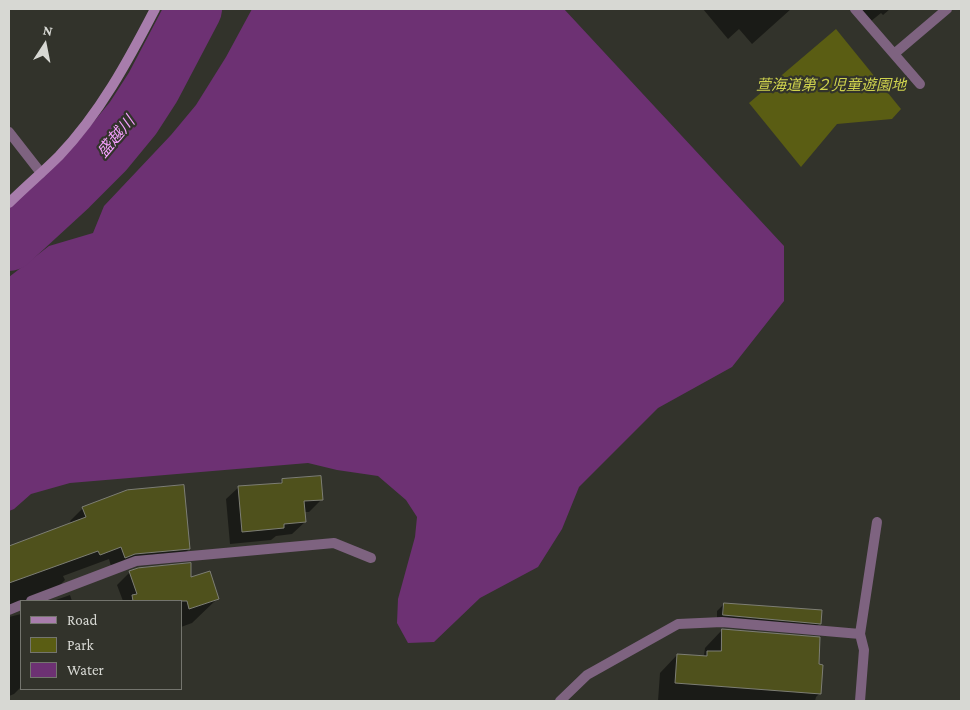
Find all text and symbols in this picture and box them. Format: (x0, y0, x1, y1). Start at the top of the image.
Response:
north arrow (20, 20, 70, 70)
text: N (42, 22, 54, 39)
park label: 萱海道第２児童遊園地 (756, 76, 906, 94)
water label: 盛越川 (93, 112, 139, 162)
legend (20, 600, 182, 690)
text: Road (67, 612, 97, 628)
text: Park (67, 637, 94, 653)
text: Water (67, 662, 104, 678)

